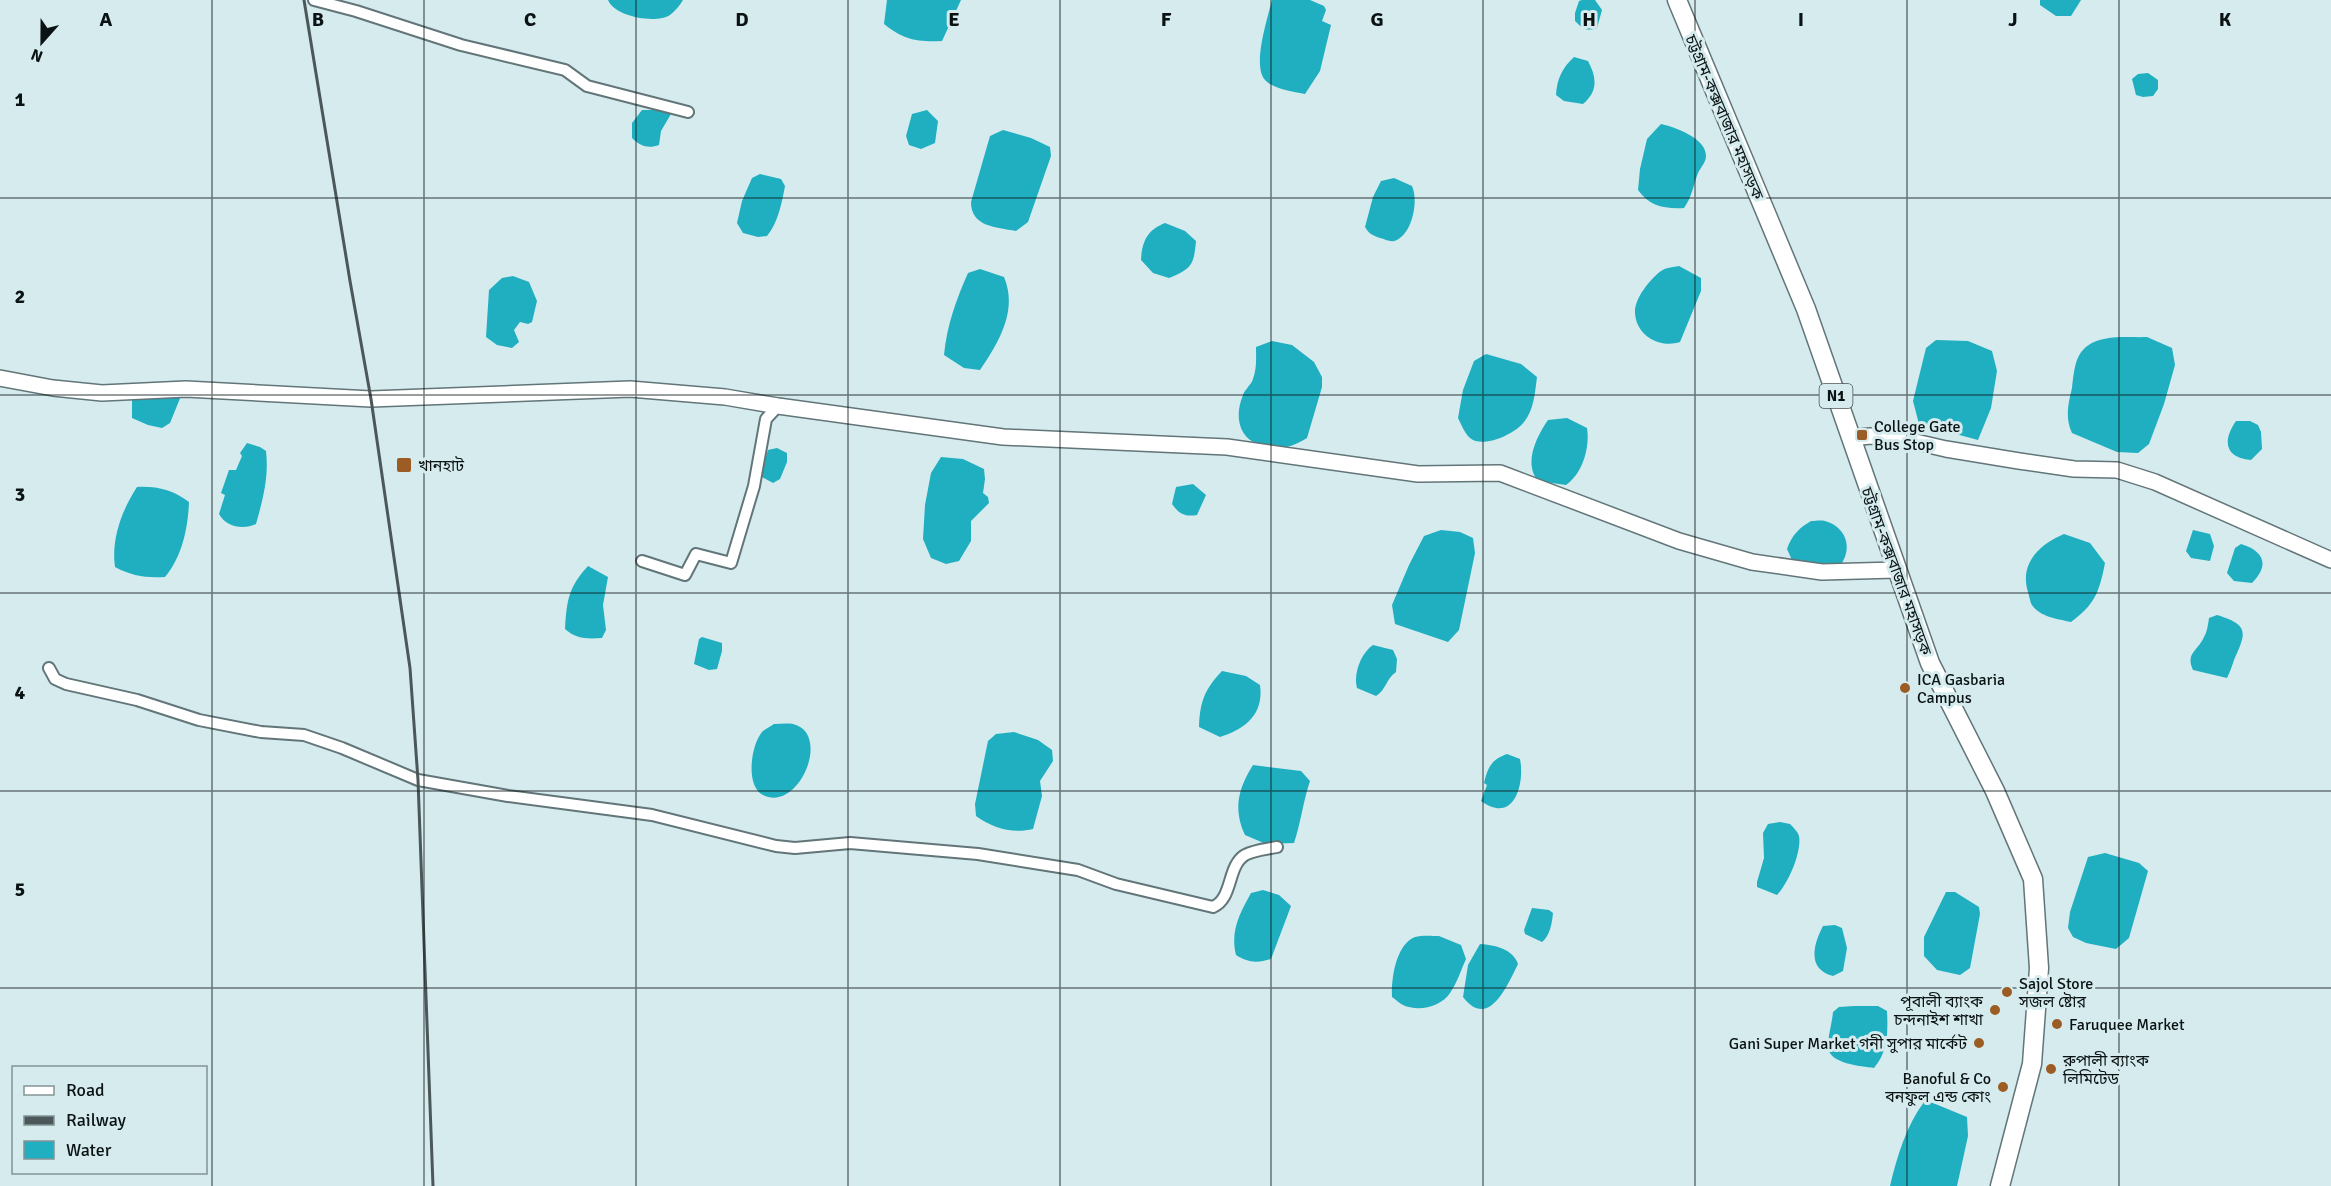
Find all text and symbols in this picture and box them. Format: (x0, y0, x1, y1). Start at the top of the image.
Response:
text: A (100, 7, 113, 32)
text: B (312, 7, 324, 32)
text: C (524, 7, 536, 32)
text: D (735, 7, 749, 32)
text: E (948, 7, 960, 32)
text: F (1161, 7, 1172, 32)
text: G (1370, 7, 1384, 32)
text: H (1582, 7, 1596, 32)
text: I (1798, 7, 1804, 32)
text: J (2008, 7, 2018, 32)
text: K (2219, 7, 2232, 32)
north arrow (12, 12, 72, 72)
street label: চট্টগ্রাম-কক্সবাজার মহাসড়ক (1680, 31, 1768, 204)
text: N (28, 44, 46, 66)
text: 1 (15, 87, 26, 112)
text: 2 (15, 284, 25, 309)
road number: N1 (1820, 384, 1852, 408)
place label: College Gate Bus Stop (1874, 417, 1961, 455)
marker: College Gate Bus Stop (1855, 428, 1869, 442)
marker: খানহাট (395, 456, 413, 474)
place label: খানহাট (418, 456, 464, 476)
text: 3 (15, 482, 25, 507)
street label: চট্টগ্রাম-কক্সবাজার মহাসড়ক (1856, 484, 1936, 659)
place label: ICA Gasbaria Campus (1917, 670, 2005, 708)
text: 4 (15, 680, 26, 705)
marker: ICA Gasbaria Campus (1898, 681, 1912, 695)
text: 5 (15, 877, 25, 902)
place label: Sajol Store সজল ষ্টোর (2018, 974, 2093, 1012)
marker: Sajol Store সজল ষ্টোর (2000, 985, 2014, 999)
place label: পূবালী ব্যাংক চন্দনাইশ শাখা (1893, 992, 1984, 1030)
marker: পূবালী ব্যাংক চন্দনাইশ শাখা (1988, 1003, 2002, 1017)
place label: Faruquee Market (2069, 1015, 2185, 1035)
marker: Faruquee Market (2050, 1017, 2064, 1031)
place label: Gani Super Market গনী সুপার মার্কেট (1729, 1034, 1967, 1054)
marker: Gani Super Market গনী সুপার মার্কেট (1972, 1036, 1986, 1050)
place label: রুপালী ব্যাংক লিমিটেড (2062, 1051, 2150, 1089)
marker: রুপালী ব্যাংক লিমিটেড (2044, 1062, 2058, 1076)
legend (12, 1066, 207, 1174)
place label: Banoful & Co বনফুল এন্ড কোং (1884, 1069, 1991, 1107)
text: Road (66, 1079, 105, 1101)
marker: Banoful & Co বনফুল এন্ড কোং (1996, 1080, 2010, 1094)
text: Railway (66, 1109, 127, 1131)
text: Water (66, 1139, 112, 1161)

